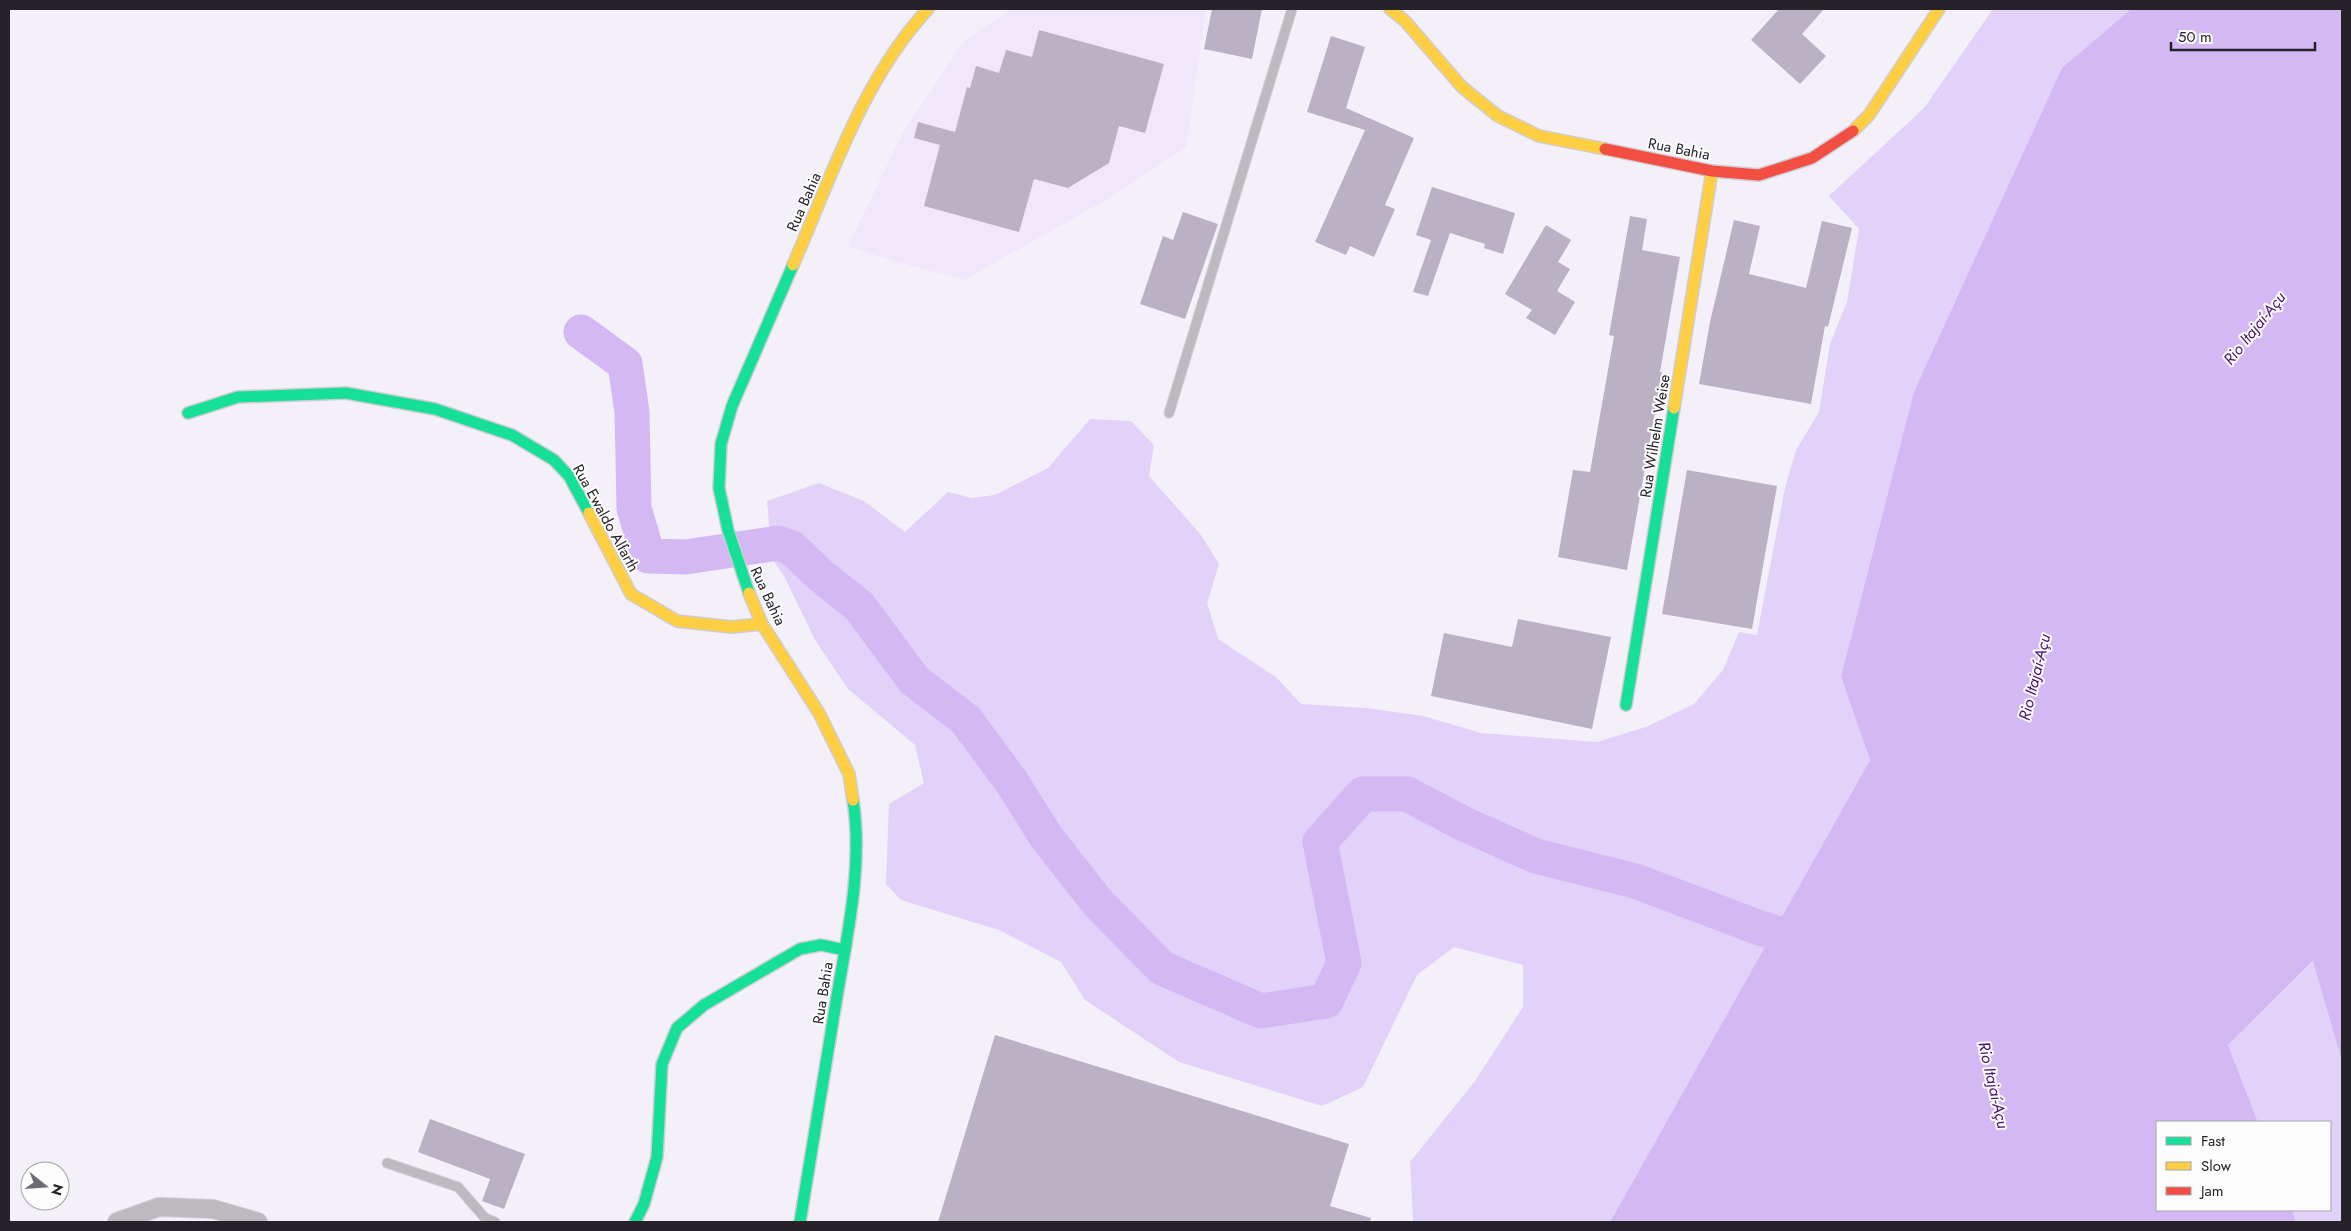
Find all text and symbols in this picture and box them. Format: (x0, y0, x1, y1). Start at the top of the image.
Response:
scale bar (2171, 20, 2315, 52)
text: 50 m (2178, 26, 2212, 48)
street label: Rua Bahia (1646, 132, 1712, 166)
street label: Rua Bahia (781, 169, 827, 235)
water label: Rio Itajaí-Açu (2218, 287, 2291, 370)
street label: Rua Wilhelm Weise (1634, 373, 1676, 499)
street label: Rua Ewaldo Alfarth (567, 460, 645, 576)
street label: Rua Bahia (745, 563, 791, 629)
water label: Rio Itajaí-Açu (2013, 632, 2056, 723)
street label: Rua Bahia (807, 960, 839, 1026)
water label: Rio Itajaí-Açu (1972, 1040, 2015, 1131)
legend (2156, 1121, 2331, 1211)
text: Fast (2201, 1130, 2225, 1152)
text: Slow (2201, 1155, 2232, 1177)
north arrow (20, 1161, 70, 1211)
text: Jam (2199, 1180, 2224, 1202)
text: N (46, 1182, 69, 1198)

